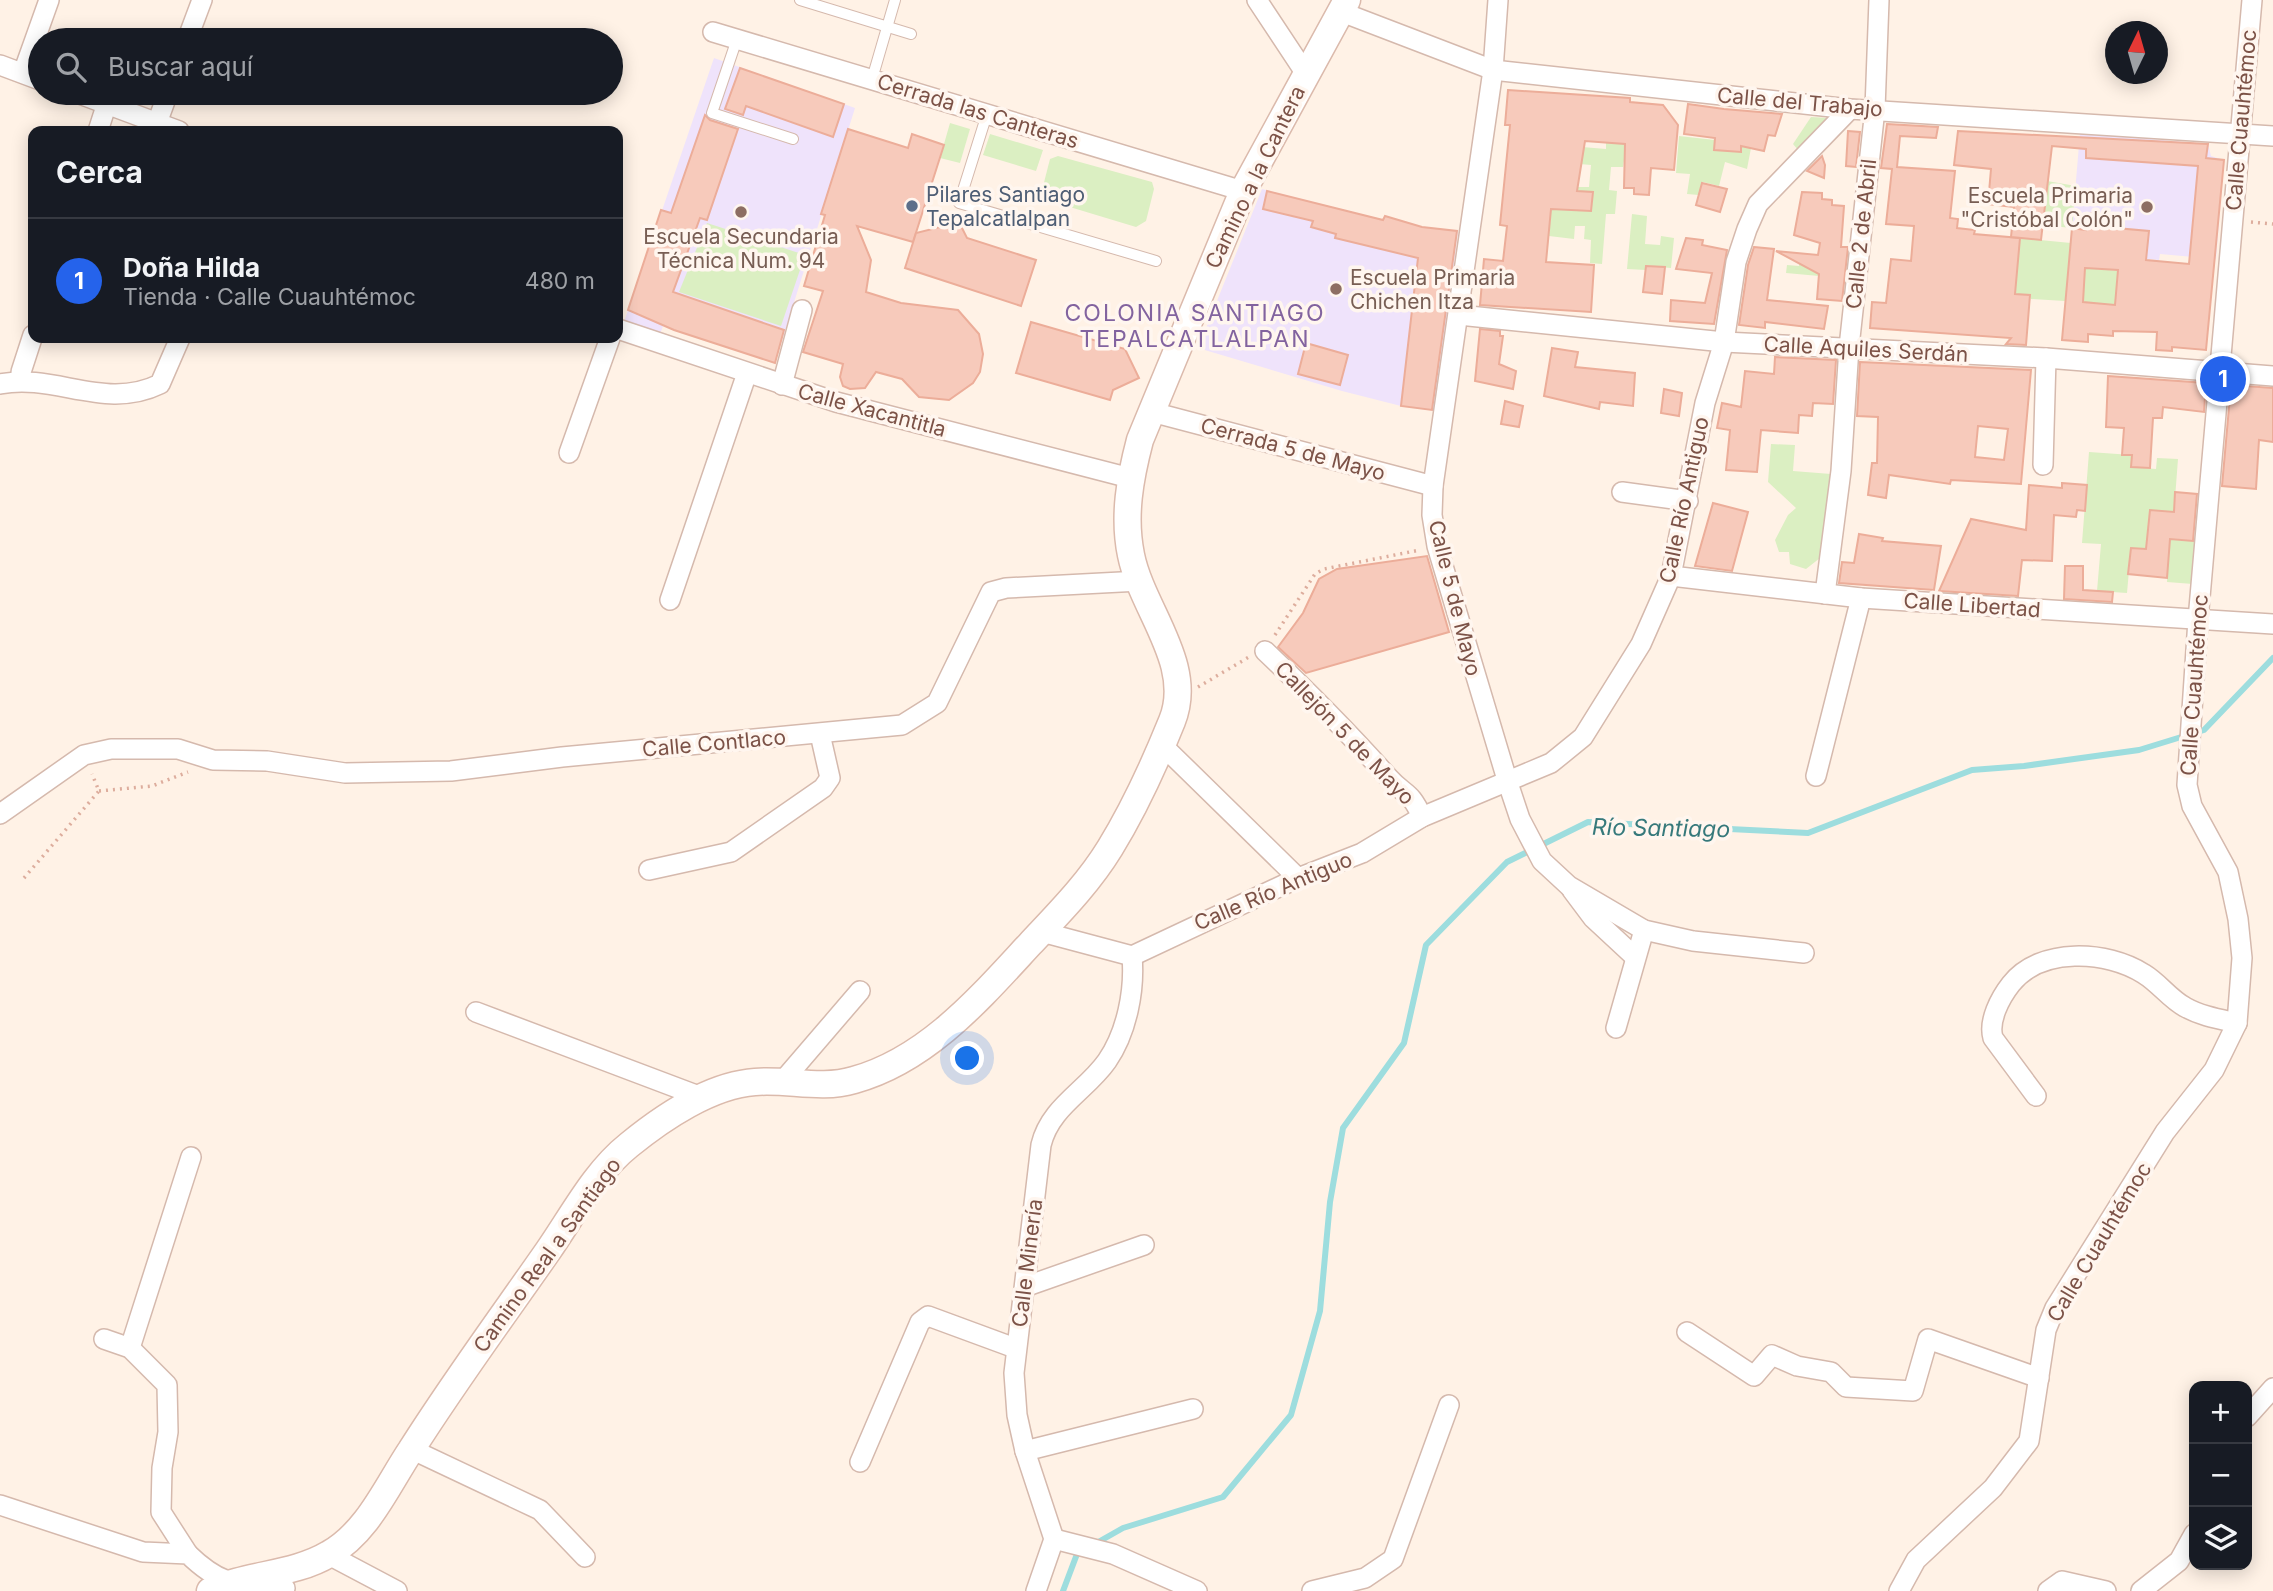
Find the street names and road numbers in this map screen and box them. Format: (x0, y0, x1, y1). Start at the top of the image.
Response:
street label: Calle Cuauhtémoc (2221, 28, 2261, 212)
street label: Cerrada las Canteras (874, 68, 1082, 154)
street label: Camino a la Cantera (1200, 82, 1310, 272)
street label: Calle del Trabajo (1716, 82, 1884, 122)
street label: Calle 2 de Abril (1841, 158, 1881, 310)
street label: Calle Aquiles Serdán (1763, 331, 1969, 367)
street label: Calle Xacantitla (795, 378, 949, 442)
street label: Cerrada 5 de Mayo (1198, 412, 1388, 486)
street label: Calle Río Antiguo (1654, 415, 1714, 585)
street label: Calle 5 de Mayo (1424, 518, 1486, 678)
street label: Calle Libertad (1903, 588, 2041, 622)
street label: Calle Cuauhtémoc (2175, 593, 2213, 777)
street label: Callejón 5 de Mayo (1270, 656, 1420, 810)
street label: Calle Contlaco (641, 724, 787, 762)
street label: Calle Río Antiguo (1190, 846, 1356, 936)
street label: Camino Real a Santiago (468, 1153, 626, 1357)
street label: Calle Cuauhtémoc (2041, 1158, 2157, 1326)
street label: Calle Minería (1007, 1197, 1047, 1329)

